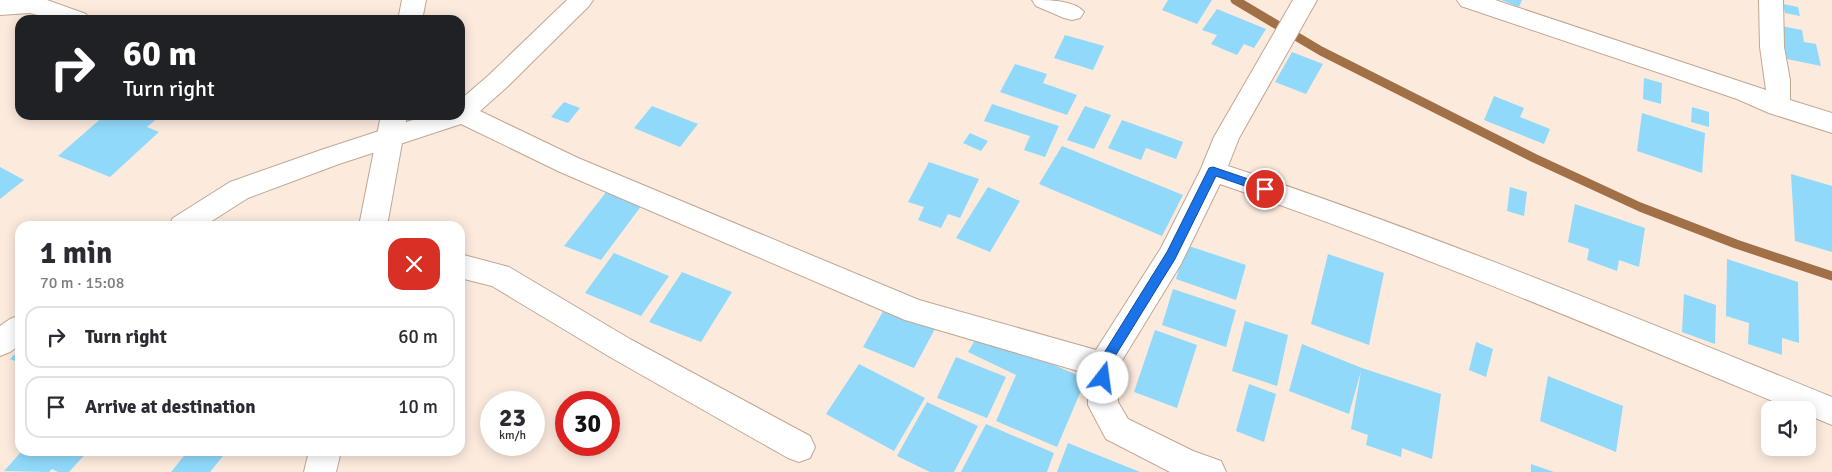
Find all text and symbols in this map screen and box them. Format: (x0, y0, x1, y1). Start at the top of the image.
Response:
text: 60 m (123, 32, 197, 75)
icon: right (40, 35, 105, 100)
text: Turn right (123, 75, 215, 102)
pin (1244, 168, 1286, 210)
icon: arrive (1251, 175, 1279, 203)
text: 1 min (40, 235, 112, 272)
button: close (388, 238, 440, 290)
text: 70 m · 15:08 (40, 273, 124, 293)
icon: right (42, 323, 70, 351)
text: Turn right (85, 325, 167, 349)
text: 60 m (398, 325, 438, 349)
position arrow (1076, 351, 1128, 403)
speed limit sign: 30 (555, 391, 620, 456)
icon: arrive (42, 393, 70, 421)
text: Arrive at destination (85, 395, 256, 419)
text: 10 m (398, 395, 438, 419)
map controls (1761, 401, 1816, 456)
button: sound (1761, 401, 1816, 456)
text: 23 (499, 402, 526, 433)
text: km/h (499, 428, 526, 443)

